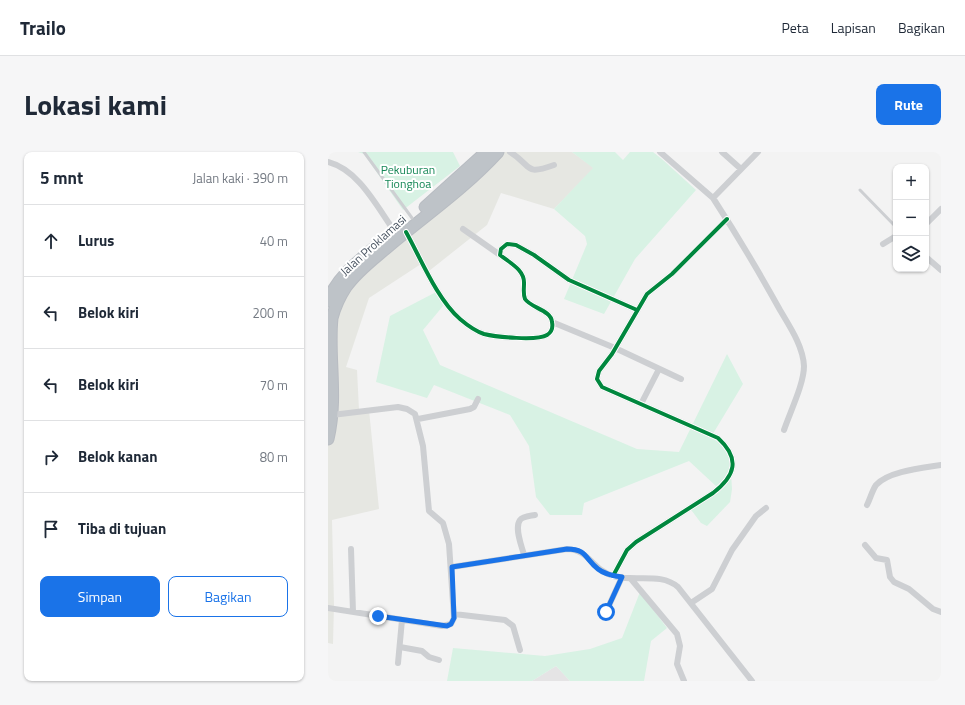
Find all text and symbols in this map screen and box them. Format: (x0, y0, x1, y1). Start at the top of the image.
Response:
text: Trailo (20, 13, 66, 42)
text: Peta (781, 17, 809, 38)
text: Lapisan (831, 17, 876, 38)
text: Bagikan (898, 17, 945, 38)
text: Lokasi kami (24, 83, 167, 126)
button: Rute (876, 84, 941, 125)
park label: Pekuburan Tionghoa (381, 160, 435, 193)
map controls (893, 164, 929, 272)
button: + (893, 164, 929, 200)
text: 5 mnt (40, 165, 83, 191)
text: Jalan kaki · 390 m (192, 168, 288, 188)
button: − (893, 200, 929, 236)
street label: Jalan Proklamasi (336, 210, 410, 280)
text: Lurus (78, 229, 114, 252)
icon: ahead (40, 230, 62, 252)
text: 40 m (260, 231, 288, 251)
button: layers (893, 236, 929, 272)
text: Belok kiri (78, 301, 139, 324)
icon: left (40, 302, 62, 324)
text: 200 m (252, 303, 288, 323)
text: Belok kiri (78, 373, 139, 396)
icon: left (40, 374, 62, 396)
text: 70 m (260, 375, 288, 395)
text: Belok kanan (78, 445, 158, 468)
icon: right (40, 446, 62, 468)
text: 80 m (260, 447, 288, 467)
text: Tiba di tujuan (78, 517, 166, 540)
icon: arrive (40, 518, 62, 540)
button: Simpan (40, 576, 160, 617)
button: Bagikan (168, 576, 288, 617)
route start (597, 603, 615, 621)
route end (369, 607, 387, 625)

